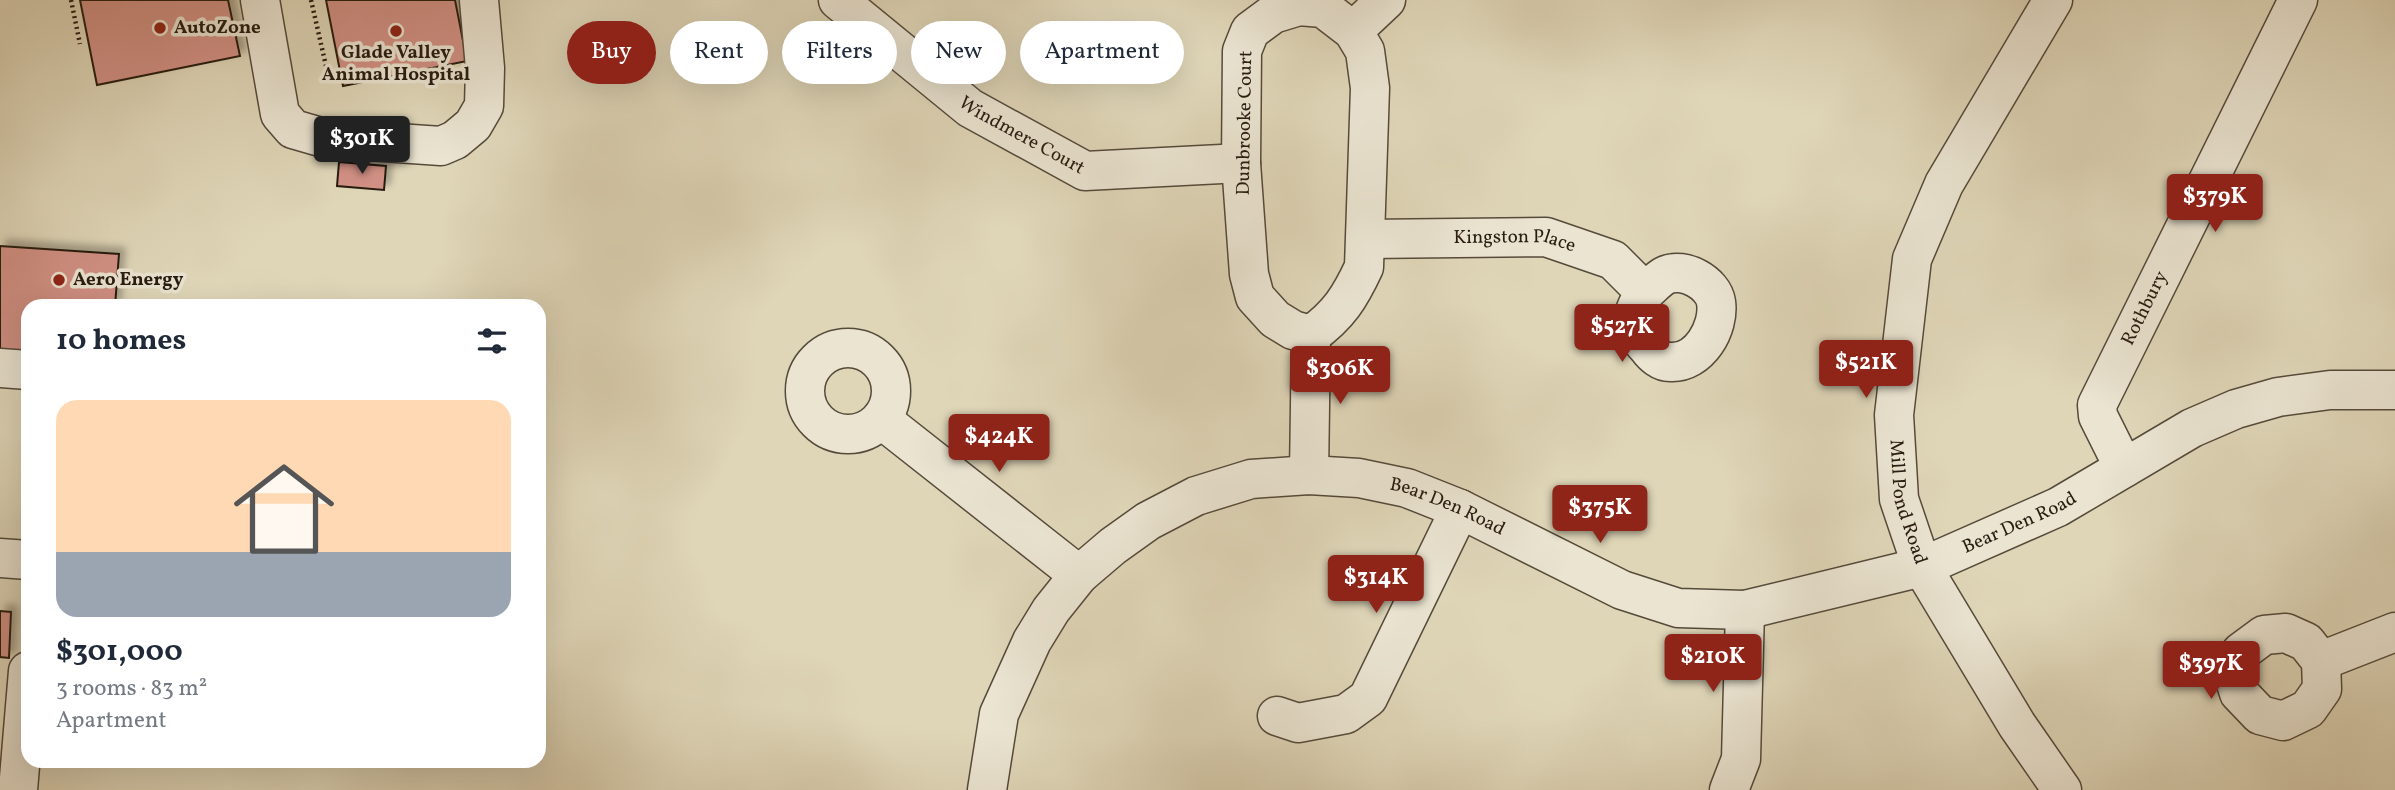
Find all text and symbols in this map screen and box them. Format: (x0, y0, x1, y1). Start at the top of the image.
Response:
place label: AutoZone (174, 15, 261, 41)
marker: AutoZone (152, 20, 168, 36)
chip: Buy (567, 21, 656, 84)
chip: Rent (670, 21, 768, 84)
chip: Filters (782, 21, 897, 84)
chip: New (911, 21, 1006, 84)
chip: Apartment (1020, 21, 1184, 84)
marker: Glade Valley Animal Hospital (388, 23, 404, 39)
place label: Glade Valley Animal Hospital (322, 40, 470, 88)
street label: Dunbrooke Court (1231, 50, 1259, 196)
street label: Windmere Court (953, 90, 1090, 181)
pin: $301K (313, 116, 411, 176)
text: $301K (330, 123, 394, 155)
pin: $379K (2166, 174, 2264, 234)
text: $379K (2183, 181, 2247, 213)
street label: Kingston Place (1453, 224, 1579, 259)
place label: Aero Energy (73, 267, 184, 293)
street label: Rothbury (2115, 267, 2174, 350)
marker: Aero Energy (51, 272, 67, 288)
pin: $527K (1573, 304, 1671, 364)
text: $527K (1590, 311, 1654, 343)
text: 10 homes (56, 320, 186, 362)
icon: filters (473, 322, 511, 360)
pin: $521K (1817, 340, 1915, 400)
pin: $306K (1291, 346, 1389, 406)
text: $521K (1835, 347, 1897, 379)
text: $306K (1306, 353, 1374, 385)
pin: $424K (950, 414, 1048, 474)
text: $424K (965, 421, 1034, 453)
street label: Mill Pond Road (1882, 439, 1933, 568)
icon: home (221, 446, 347, 572)
street label: Bear Den Road (1387, 472, 1509, 542)
pin: $375K (1551, 486, 1649, 545)
street label: Bear Den Road (1958, 486, 2082, 561)
text: $375K (1568, 492, 1632, 524)
pin: $314K (1327, 556, 1425, 615)
text: $314K (1344, 562, 1408, 594)
text: $301,000 (56, 631, 183, 673)
pin: $210K (1664, 634, 1762, 694)
text: $210K (1681, 641, 1745, 673)
pin: $397K (2162, 642, 2260, 701)
text: $397K (2179, 648, 2243, 680)
text: 3 rooms · 83 m² (56, 673, 207, 705)
text: Apartment (56, 705, 167, 737)

